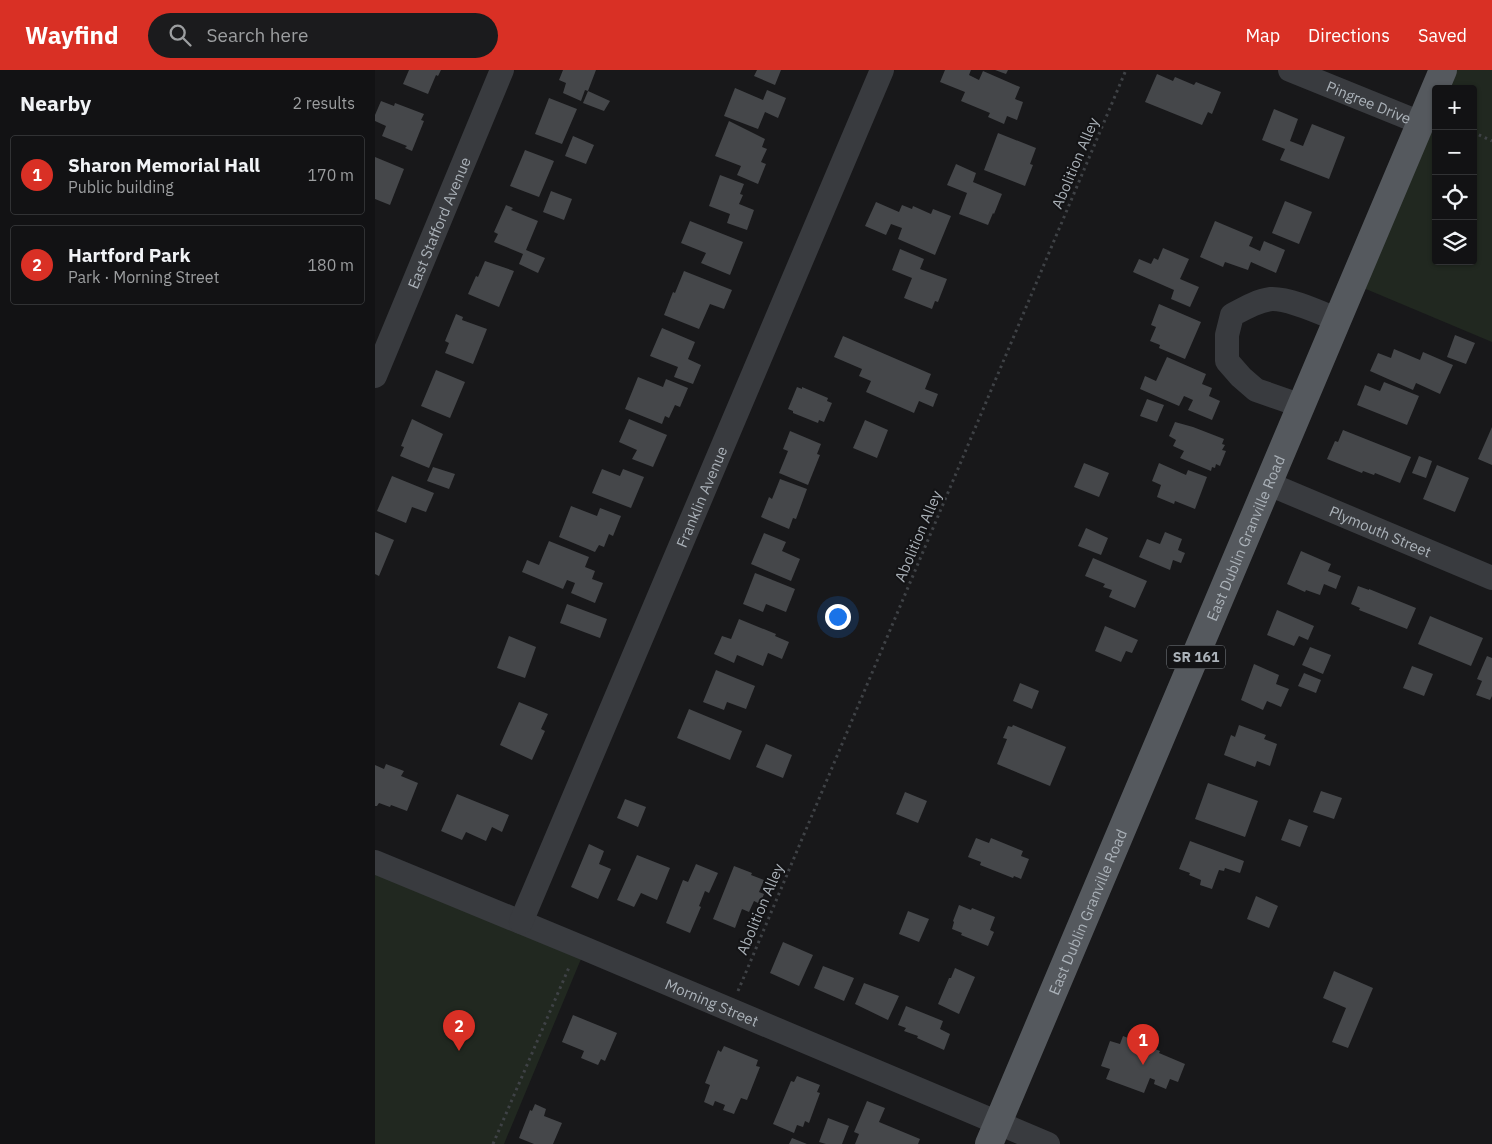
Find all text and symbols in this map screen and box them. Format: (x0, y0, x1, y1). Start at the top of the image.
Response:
search box (148, 13, 498, 58)
text: Wayfind (25, 19, 118, 51)
icon: search (166, 21, 194, 49)
text: Search here (206, 23, 308, 47)
text: Map (1245, 24, 1280, 47)
text: Directions (1308, 24, 1390, 47)
text: Saved (1418, 24, 1467, 47)
street label: Pingree Drive (1324, 76, 1414, 128)
map controls (1432, 85, 1477, 265)
button: + (1432, 85, 1477, 130)
text: Nearby (20, 89, 91, 117)
text: 2 results (292, 93, 355, 113)
street label: Abolition Alley (1047, 114, 1103, 212)
button: − (1432, 130, 1477, 175)
text: Sharon Memorial Hall (68, 153, 260, 177)
street label: East Stafford Avenue (403, 154, 474, 291)
text: 1 (32, 165, 42, 185)
text: 170 m (307, 165, 354, 185)
button: locate (1432, 175, 1477, 220)
text: Public building (68, 177, 174, 197)
button: layers (1432, 220, 1477, 265)
text: Hartford Park (68, 243, 190, 267)
text: 2 (32, 255, 42, 275)
text: 180 m (307, 255, 354, 275)
text: Park · Morning Street (68, 267, 219, 287)
street label: Franklin Avenue (671, 443, 731, 550)
street label: East Dublin Granville Road (1202, 452, 1289, 624)
street label: Abolition Alley (890, 487, 946, 585)
street label: Plymouth Street (1327, 501, 1434, 561)
your location (825, 604, 851, 630)
road number: SR 161 (1167, 646, 1225, 668)
street label: East Dublin Granville Road (1044, 826, 1131, 998)
street label: Abolition Alley (732, 860, 788, 958)
street label: Morning Street (662, 974, 762, 1030)
pin: 2 (443, 1010, 475, 1051)
pin: 1 (1127, 1024, 1159, 1065)

